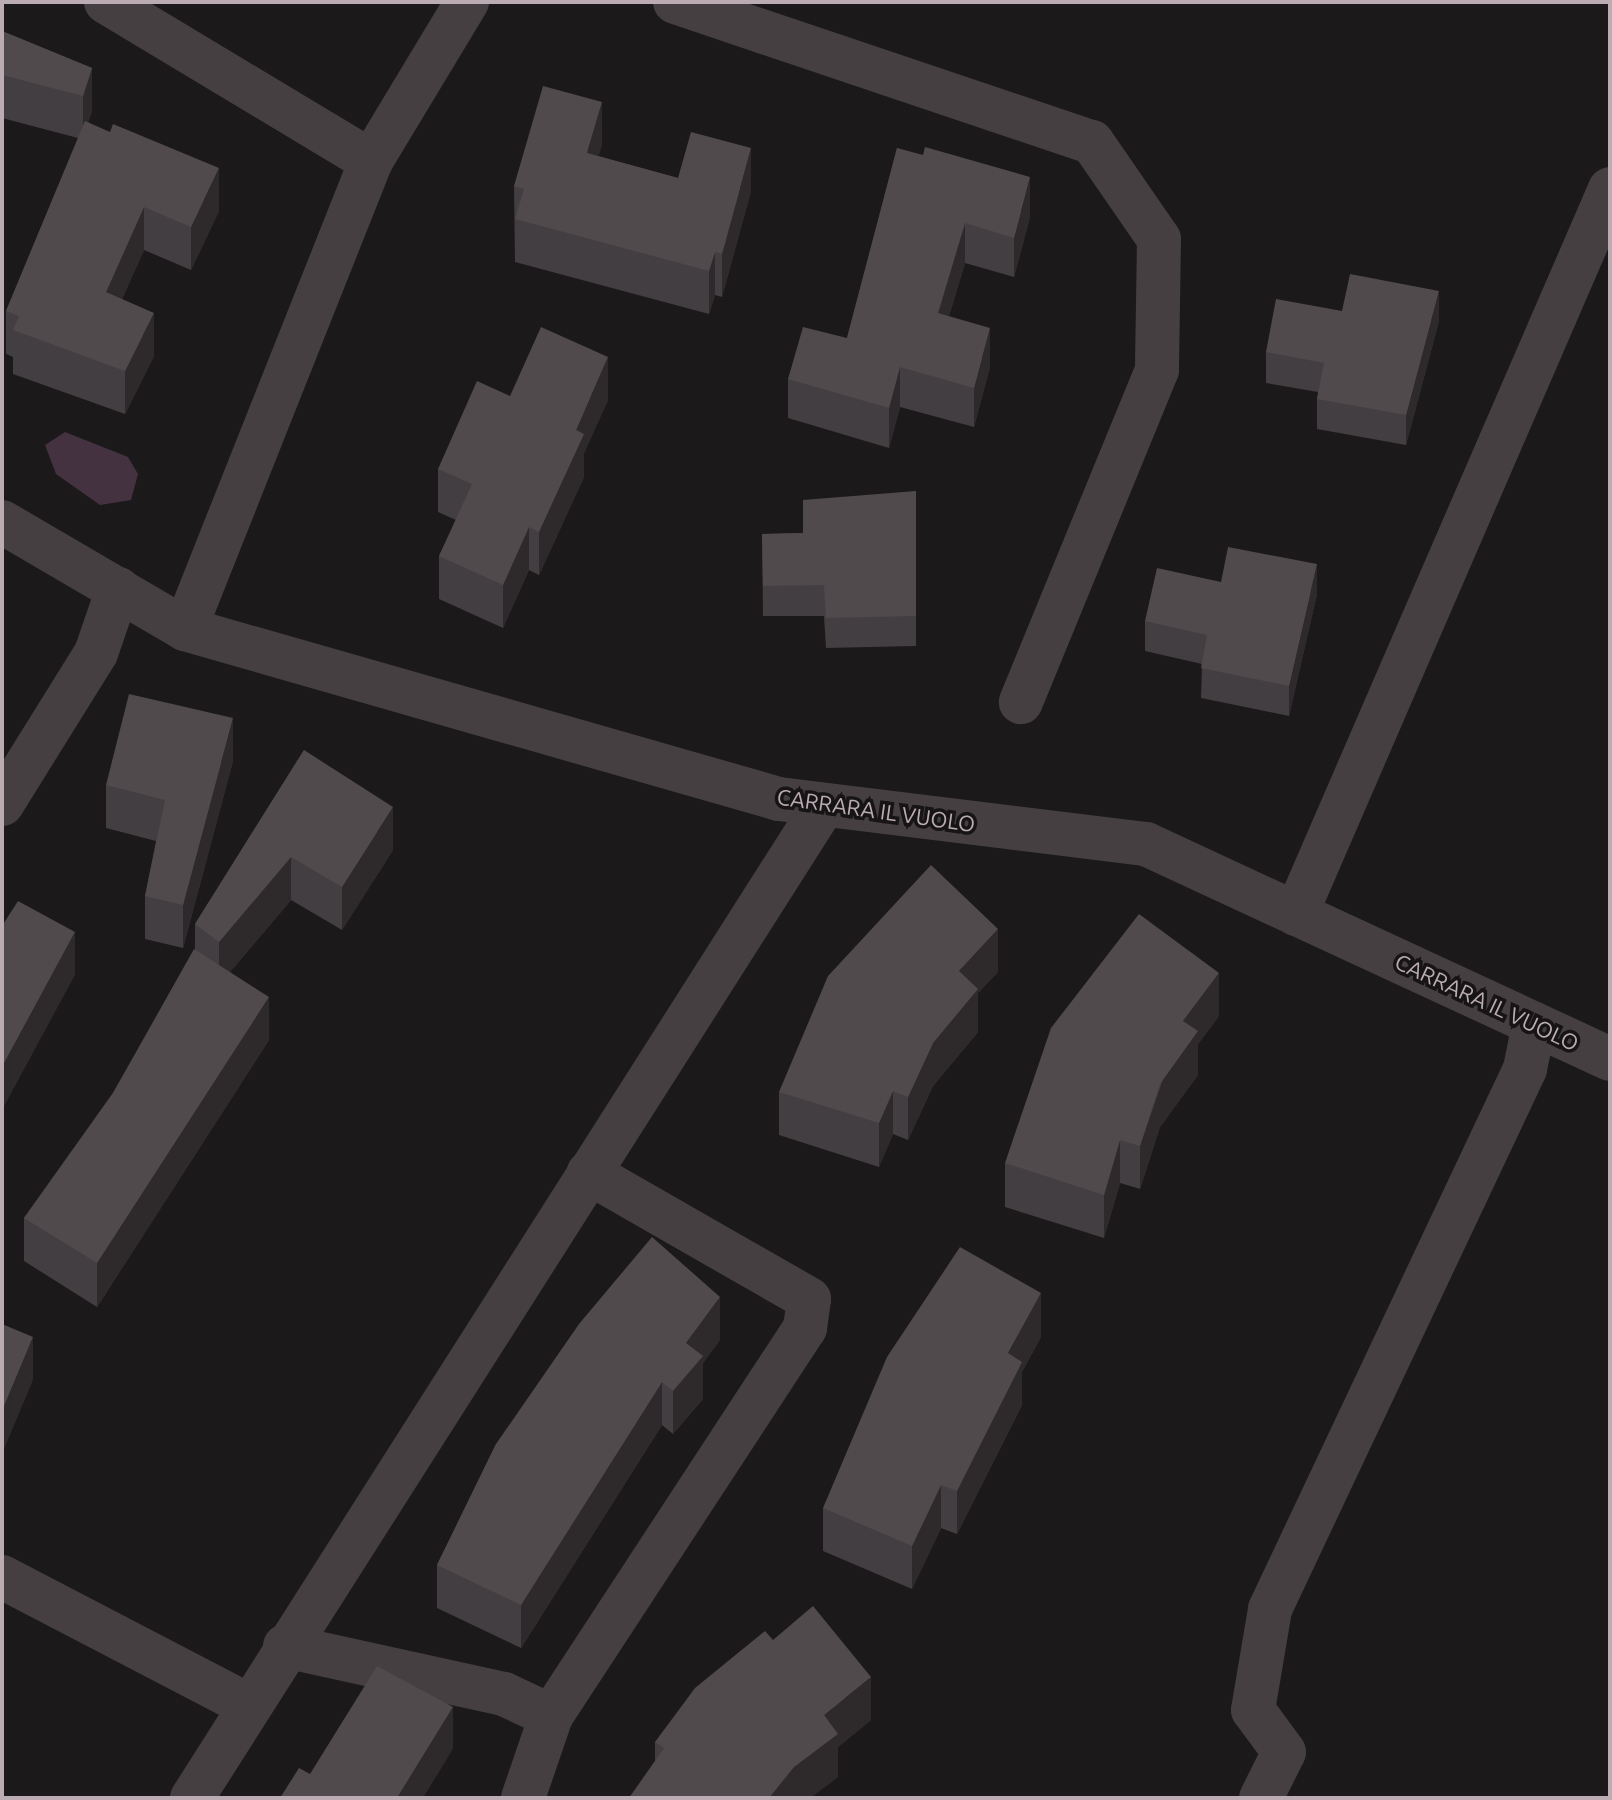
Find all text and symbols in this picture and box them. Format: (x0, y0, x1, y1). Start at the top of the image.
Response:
street label: CARRARA IL VUOLO (775, 783, 977, 837)
street label: CARRARA IL VUOLO (1391, 948, 1583, 1056)

